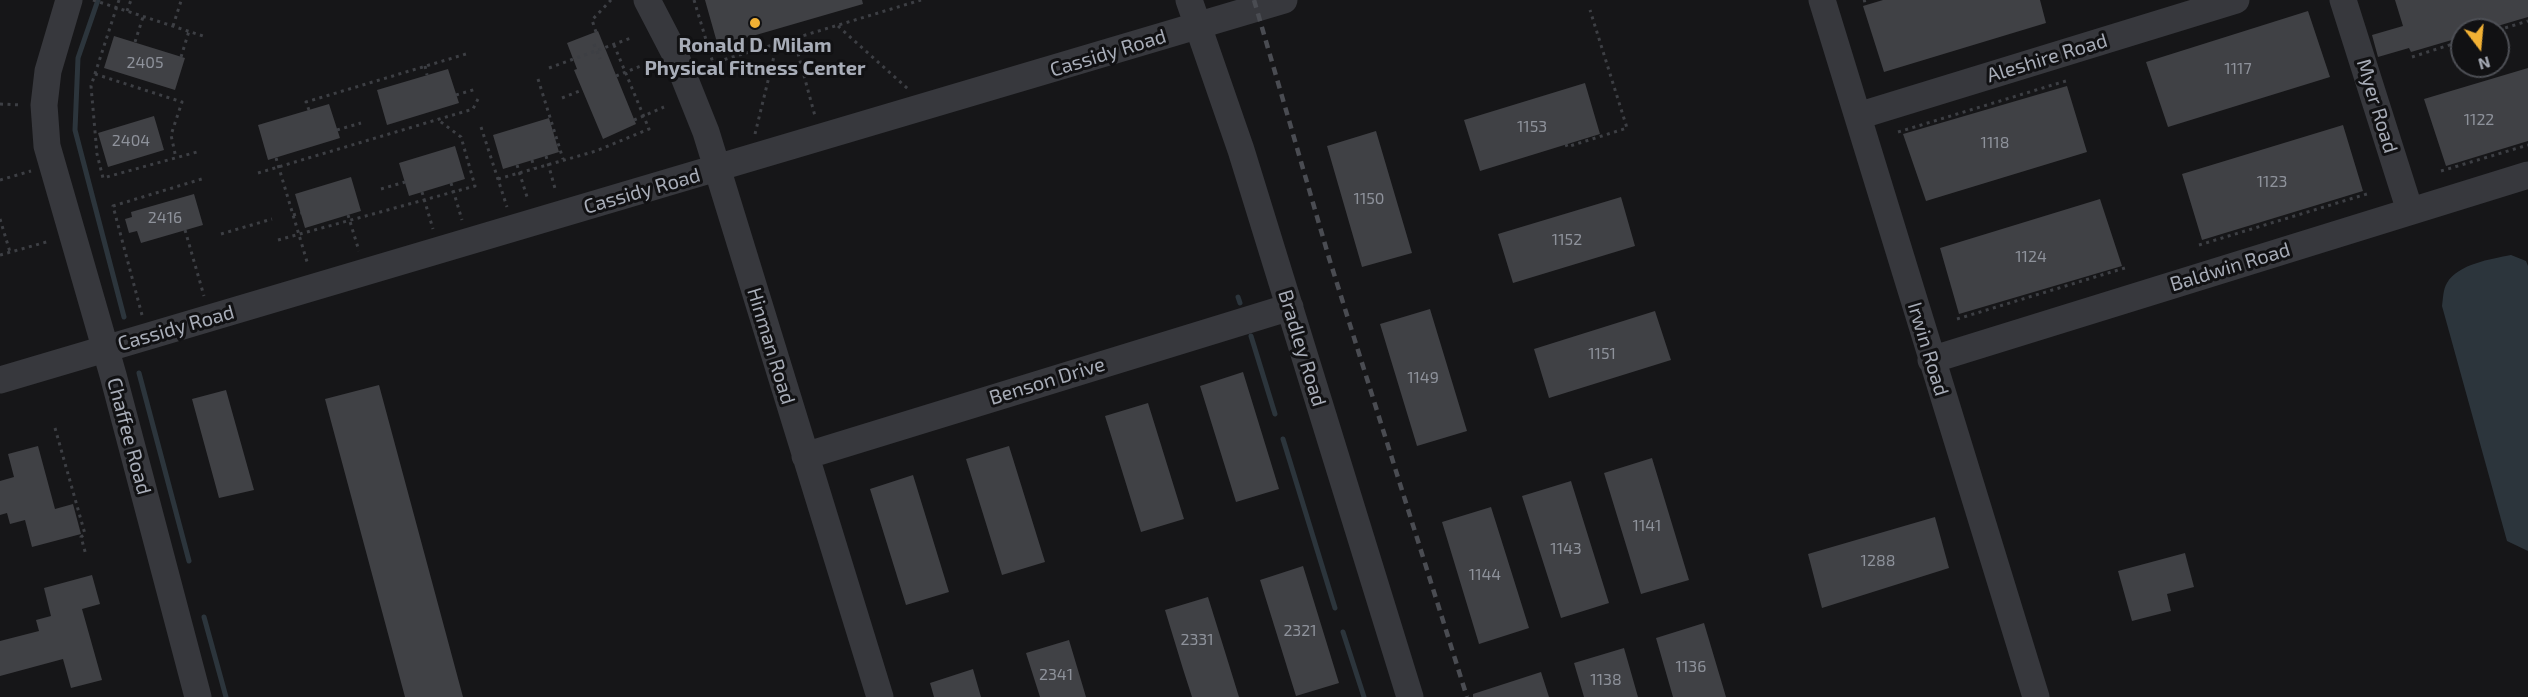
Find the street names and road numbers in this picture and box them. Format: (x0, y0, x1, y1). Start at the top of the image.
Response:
street label: Cassidy Road (1047, 24, 1169, 82)
street label: Aleshire Road (1984, 28, 2110, 88)
street label: Myer Road (2351, 56, 2403, 156)
street label: Cassidy Road (581, 163, 703, 219)
street label: Baldwin Road (2167, 237, 2293, 297)
street label: Hinman Road (742, 285, 800, 407)
street label: Bradley Road (1273, 287, 1331, 409)
street label: Irwin Road (1902, 299, 1954, 399)
street label: Cassidy Road (115, 300, 237, 356)
street label: Benson Drive (986, 352, 1108, 410)
street label: Chaffee Road (102, 375, 156, 497)

